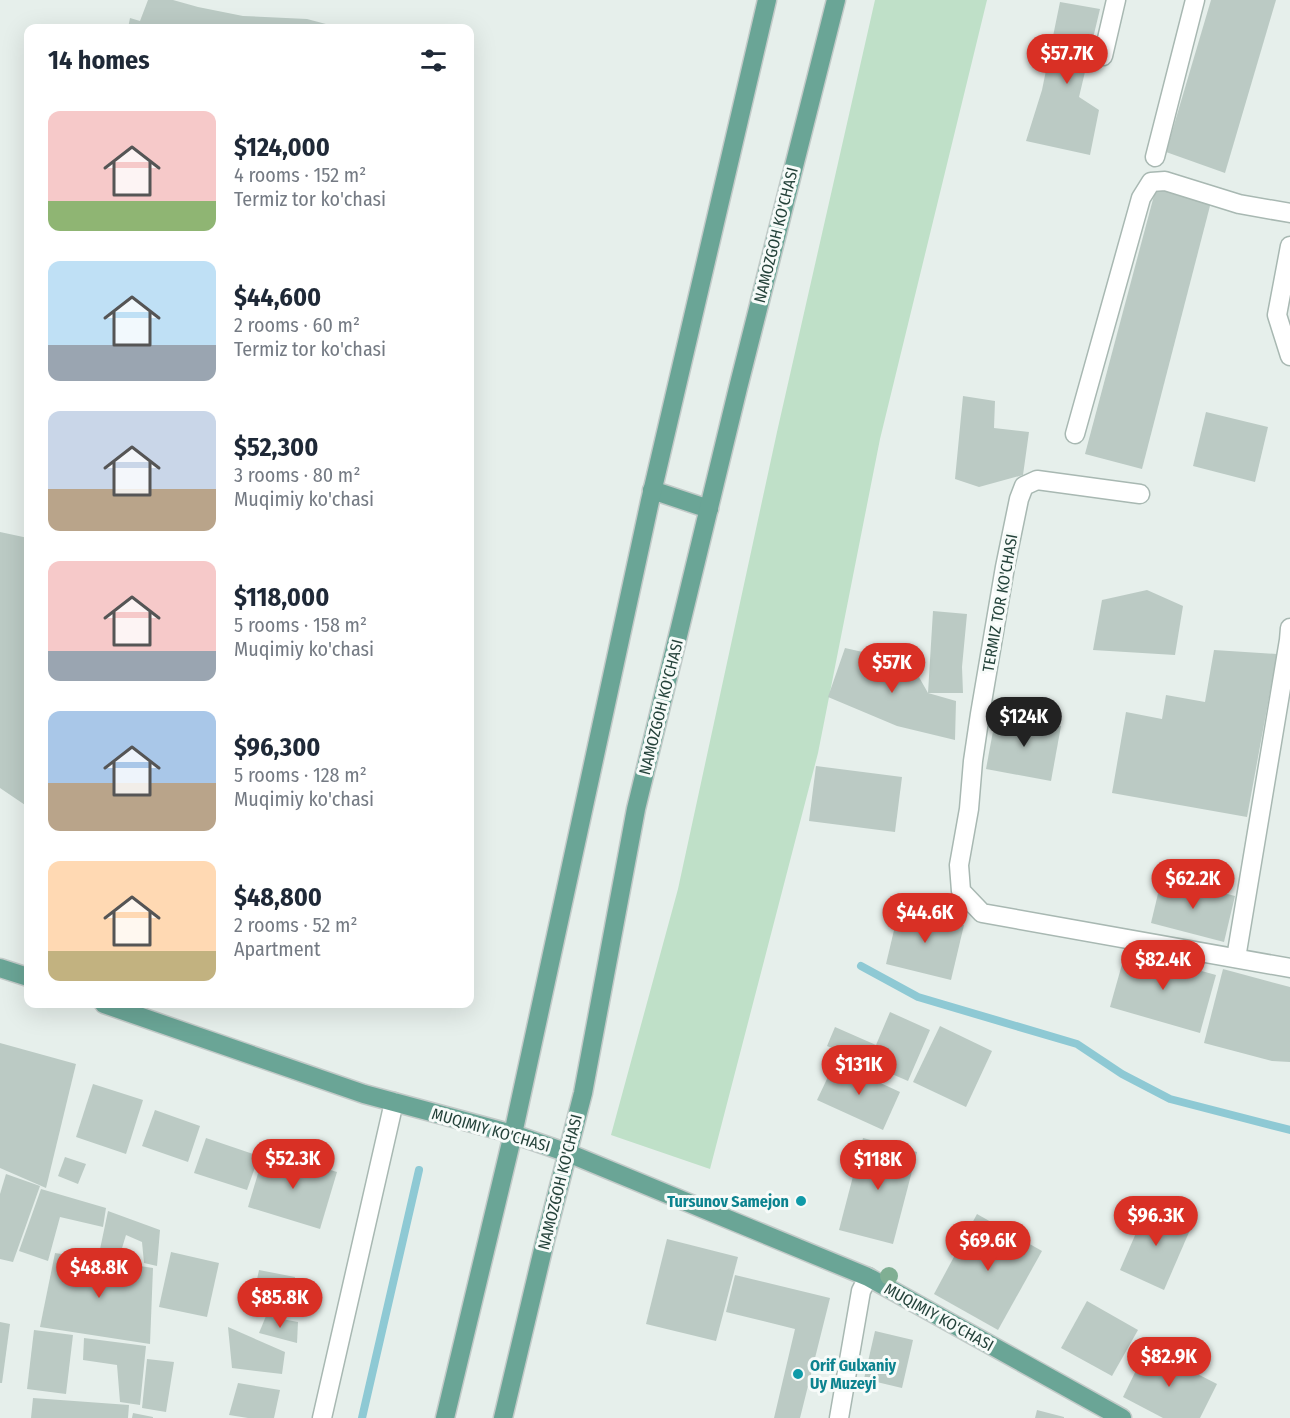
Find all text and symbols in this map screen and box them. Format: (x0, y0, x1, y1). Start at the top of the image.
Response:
pin: $57.7K (1018, 34, 1116, 85)
text: $57.7K (1041, 41, 1093, 65)
icon: filters (417, 44, 450, 77)
text: 14 homes (48, 45, 150, 76)
text: $124,000 (234, 132, 330, 163)
icon: home (96, 135, 168, 207)
text: 4 rooms · 152 m² (234, 163, 366, 187)
street label: NAMOZGOH KO'CHASI (750, 165, 802, 305)
text: Termiz tor ko'chasi (234, 187, 386, 211)
text: $44,600 (234, 282, 321, 313)
icon: home (96, 285, 168, 357)
text: 2 rooms · 60 m² (234, 313, 360, 337)
text: Termiz tor ko'chasi (234, 337, 386, 361)
text: $52,300 (234, 432, 318, 463)
icon: home (96, 435, 168, 507)
text: 3 rooms · 80 m² (234, 463, 360, 487)
text: Muqimiy ko'chasi (234, 487, 374, 511)
street label: TERMIZ TOR KO'CHASI (979, 533, 1021, 673)
text: $118,000 (234, 582, 329, 613)
icon: home (96, 585, 168, 657)
text: 5 rooms · 158 m² (234, 613, 367, 637)
text: Muqimiy ko'chasi (234, 637, 374, 661)
street label: NAMOZGOH KO'CHASI (635, 637, 687, 777)
pin: $57K (856, 643, 928, 694)
text: $57K (872, 650, 912, 674)
pin: $124K (982, 697, 1066, 748)
text: $124K (1000, 704, 1048, 728)
text: $96,300 (234, 732, 321, 763)
icon: home (96, 735, 168, 807)
text: 5 rooms · 128 m² (234, 763, 367, 787)
text: Muqimiy ko'chasi (234, 787, 374, 811)
pin: $62.2K (1144, 859, 1242, 910)
text: $62.2K (1166, 866, 1220, 890)
text: $48,800 (234, 882, 322, 913)
icon: home (96, 885, 168, 957)
pin: $44.6K (876, 893, 974, 944)
text: $44.6K (897, 900, 953, 924)
text: 2 rooms · 52 m² (234, 913, 358, 937)
text: Apartment (234, 937, 321, 961)
pin: $82.4K (1114, 940, 1212, 991)
text: $82.4K (1135, 947, 1191, 971)
pin: $131K (817, 1045, 901, 1096)
text: $131K (836, 1052, 882, 1076)
street label: MUQIMIY KO'CHASI (430, 1104, 552, 1156)
street label: NAMOZGOH KO'CHASI (534, 1112, 586, 1252)
pin: $52.3K (244, 1139, 342, 1190)
pin: $118K (836, 1140, 920, 1191)
text: $52.3K (266, 1146, 320, 1170)
text: $118K (854, 1147, 902, 1171)
place label: Tursunov Samejon (667, 1192, 789, 1211)
marker: Tursunov Samejon (794, 1194, 808, 1208)
pin: $96.3K (1107, 1196, 1205, 1247)
text: $96.3K (1128, 1203, 1184, 1227)
pin: $69.6K (939, 1221, 1037, 1272)
text: $69.6K (960, 1228, 1016, 1252)
pin: $48.8K (50, 1248, 148, 1299)
text: $48.8K (70, 1255, 128, 1279)
pin: $85.8K (231, 1278, 329, 1329)
street label: MUQIMIY KO'CHASI (881, 1279, 997, 1355)
text: $85.8K (251, 1285, 309, 1309)
pin: $82.9K (1120, 1337, 1218, 1388)
text: $82.9K (1141, 1344, 1197, 1368)
place label: Orif Gulxaniy Uy Muzeyi (810, 1356, 897, 1393)
marker: Orif Gulxaniy Uy Muzeyi (791, 1367, 805, 1381)

